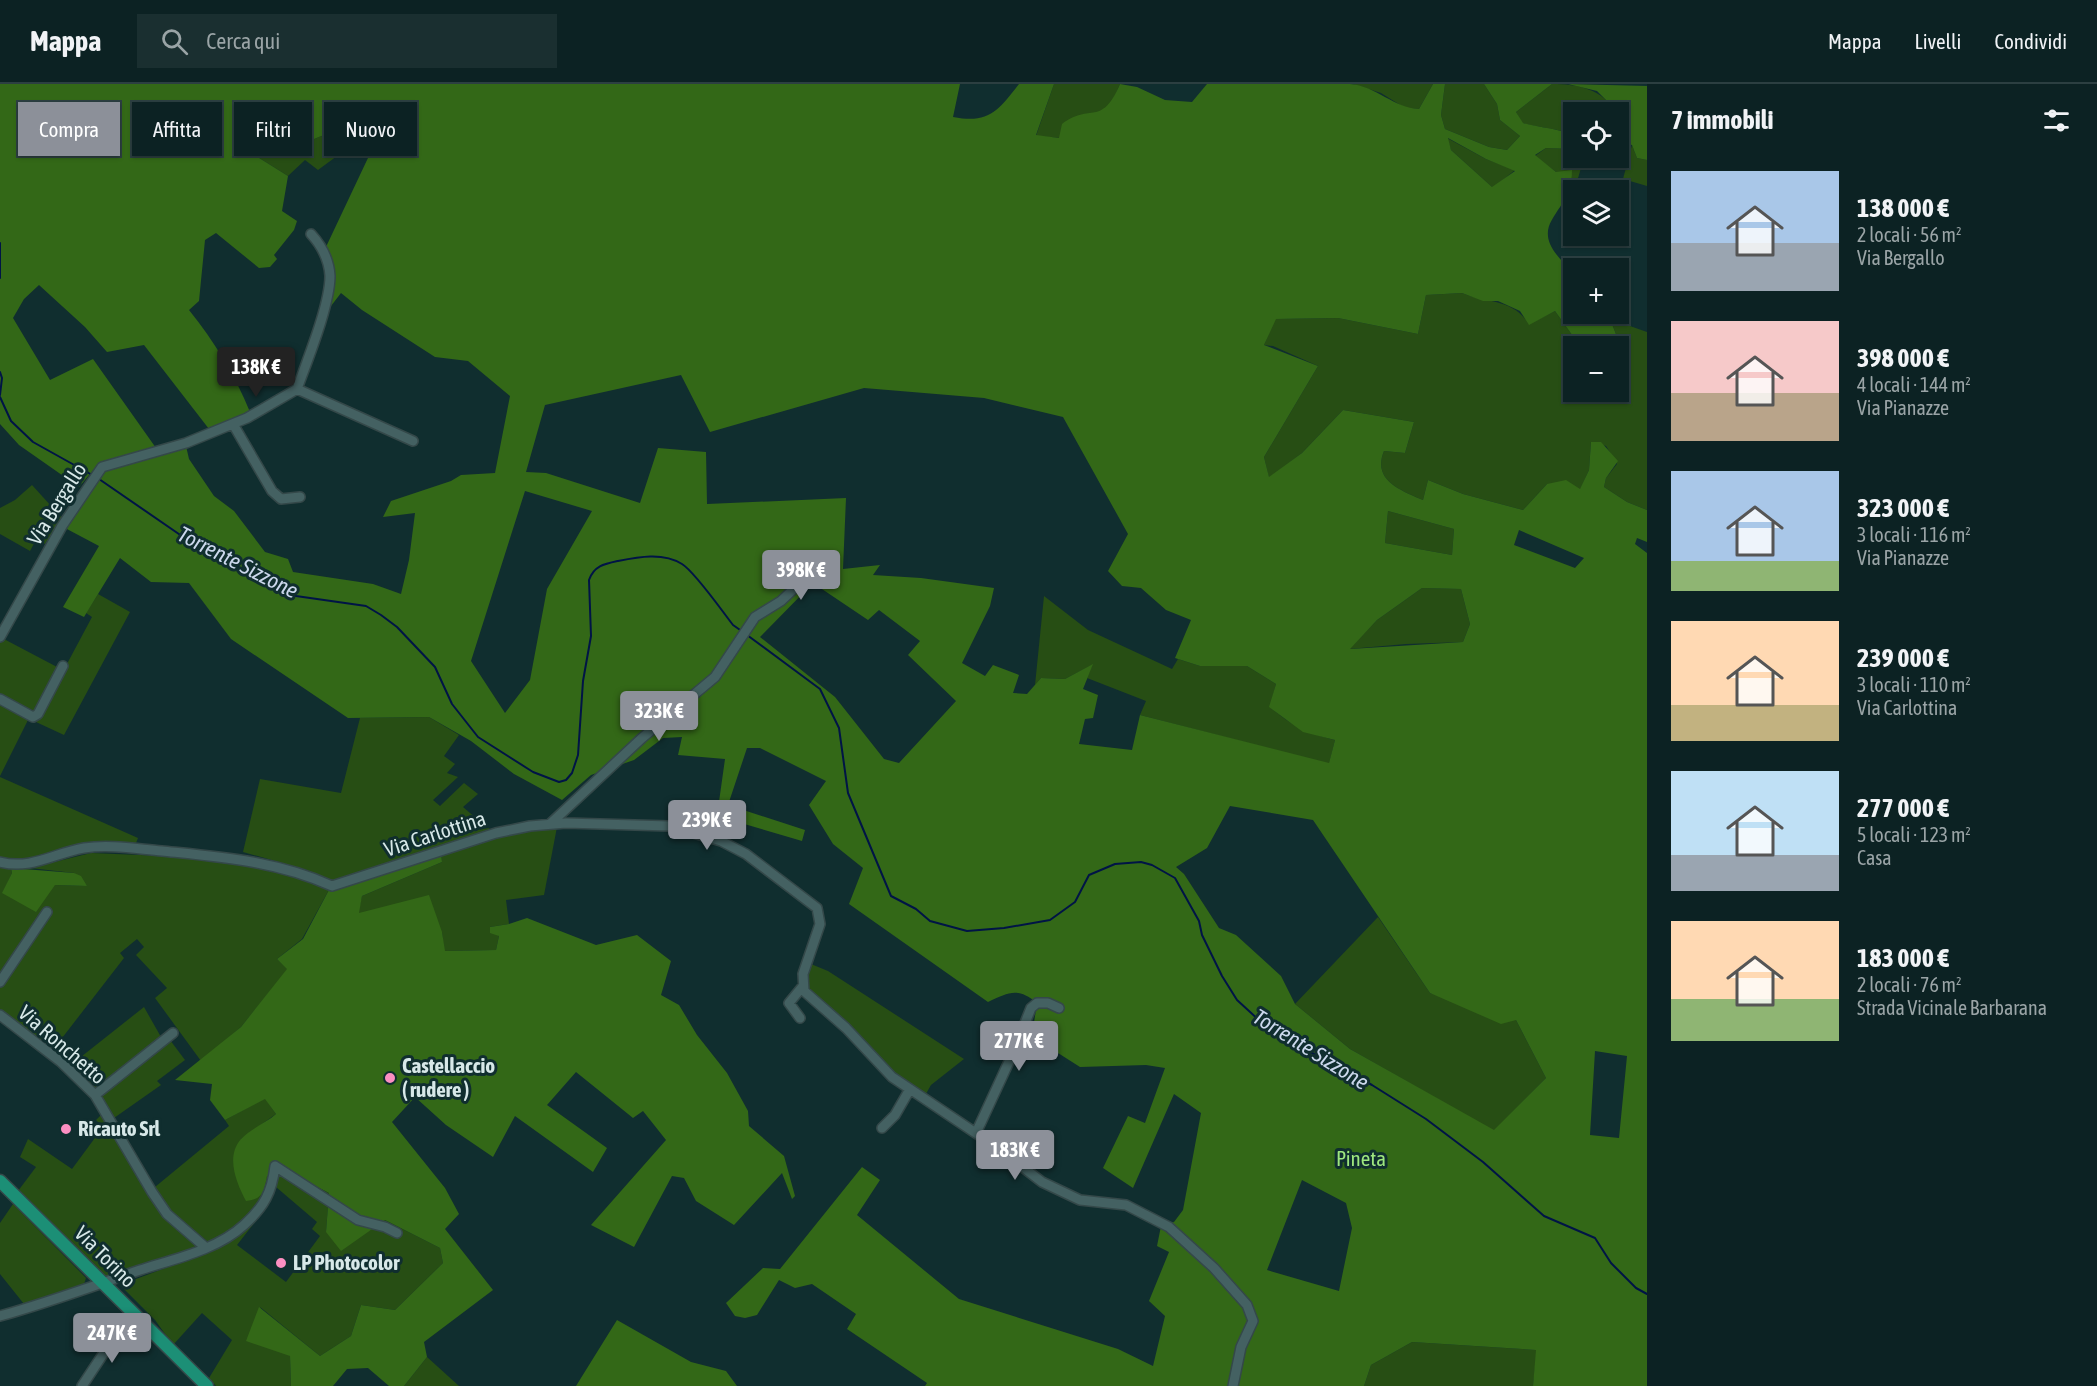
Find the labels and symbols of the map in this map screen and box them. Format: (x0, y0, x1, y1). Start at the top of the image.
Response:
pin: 138K € (207, 347, 305, 398)
street label: Via Bergallo (22, 458, 91, 549)
water label: Torrente Sizzone (173, 521, 303, 603)
pin: 398K € (752, 550, 850, 601)
pin: 323K € (610, 691, 708, 742)
pin: 239K € (658, 800, 756, 851)
street label: Via Carlottina (381, 805, 488, 861)
street label: Via Ronchetto (14, 1000, 111, 1089)
water label: Torrente Sizzone (1248, 1003, 1374, 1095)
pin: 277K € (970, 1021, 1068, 1072)
place label: Castellaccio ( rudere ) (402, 1053, 495, 1101)
marker: Castellaccio ( rudere ) (383, 1071, 397, 1085)
place label: Ricauto Srl (78, 1116, 161, 1140)
marker: Ricauto Srl (59, 1122, 73, 1136)
pin: 183K € (966, 1130, 1064, 1181)
park label: Pineta (1336, 1146, 1386, 1170)
street label: Via Torino (70, 1221, 141, 1292)
place label: LP Photocolor (293, 1250, 400, 1274)
marker: LP Photocolor (274, 1256, 288, 1270)
pin: 247K € (63, 1313, 161, 1364)

